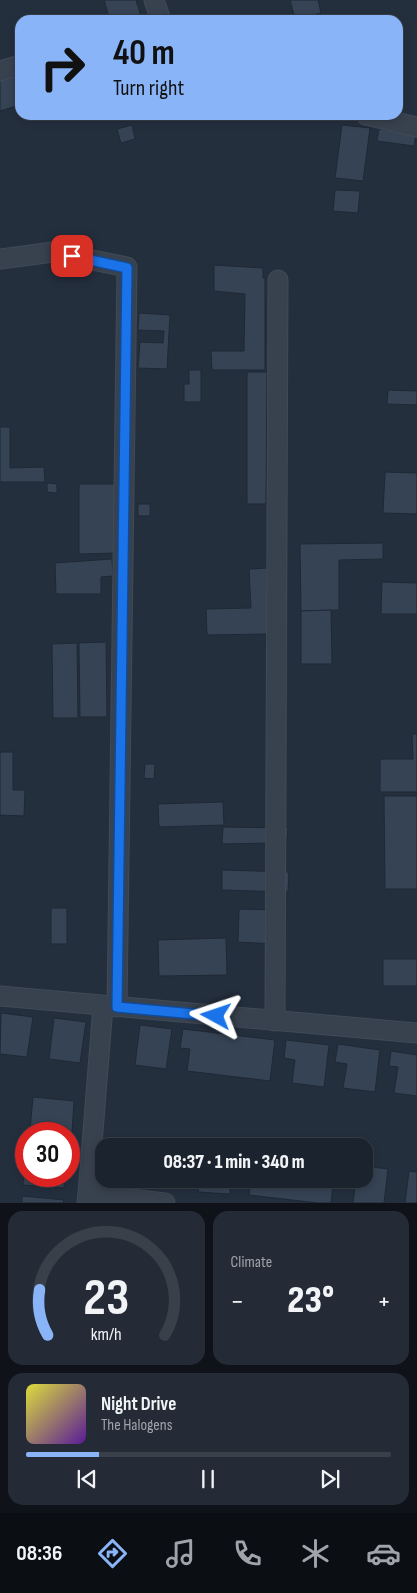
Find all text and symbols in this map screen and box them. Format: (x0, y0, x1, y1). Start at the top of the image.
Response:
text: 40 m (113, 32, 175, 75)
icon: right (30, 35, 95, 100)
text: Turn right (113, 75, 184, 102)
pin (51, 235, 93, 277)
icon: arrive (58, 242, 86, 270)
position arrow (189, 989, 241, 1041)
speed limit sign: 30 (15, 1122, 80, 1187)
text: 08:37 · 1 min · 340 m (163, 1151, 305, 1174)
text: Climate (231, 1253, 272, 1272)
text: 23 (83, 1267, 129, 1330)
text: 23° (287, 1278, 334, 1323)
text: − (231, 1285, 244, 1318)
text: + (377, 1285, 391, 1318)
text: km/h (91, 1324, 122, 1345)
text: Night Drive (101, 1393, 176, 1416)
text: The Halogens (101, 1416, 172, 1435)
icon: previous (73, 1465, 101, 1493)
icon: pause (194, 1465, 222, 1493)
icon: next (316, 1465, 344, 1493)
icon: directions (95, 1536, 130, 1571)
icon: music (163, 1536, 198, 1571)
icon: phone (230, 1536, 265, 1571)
icon: climate (298, 1536, 333, 1571)
icon: car (366, 1536, 401, 1571)
text: 08:36 (16, 1540, 62, 1567)

